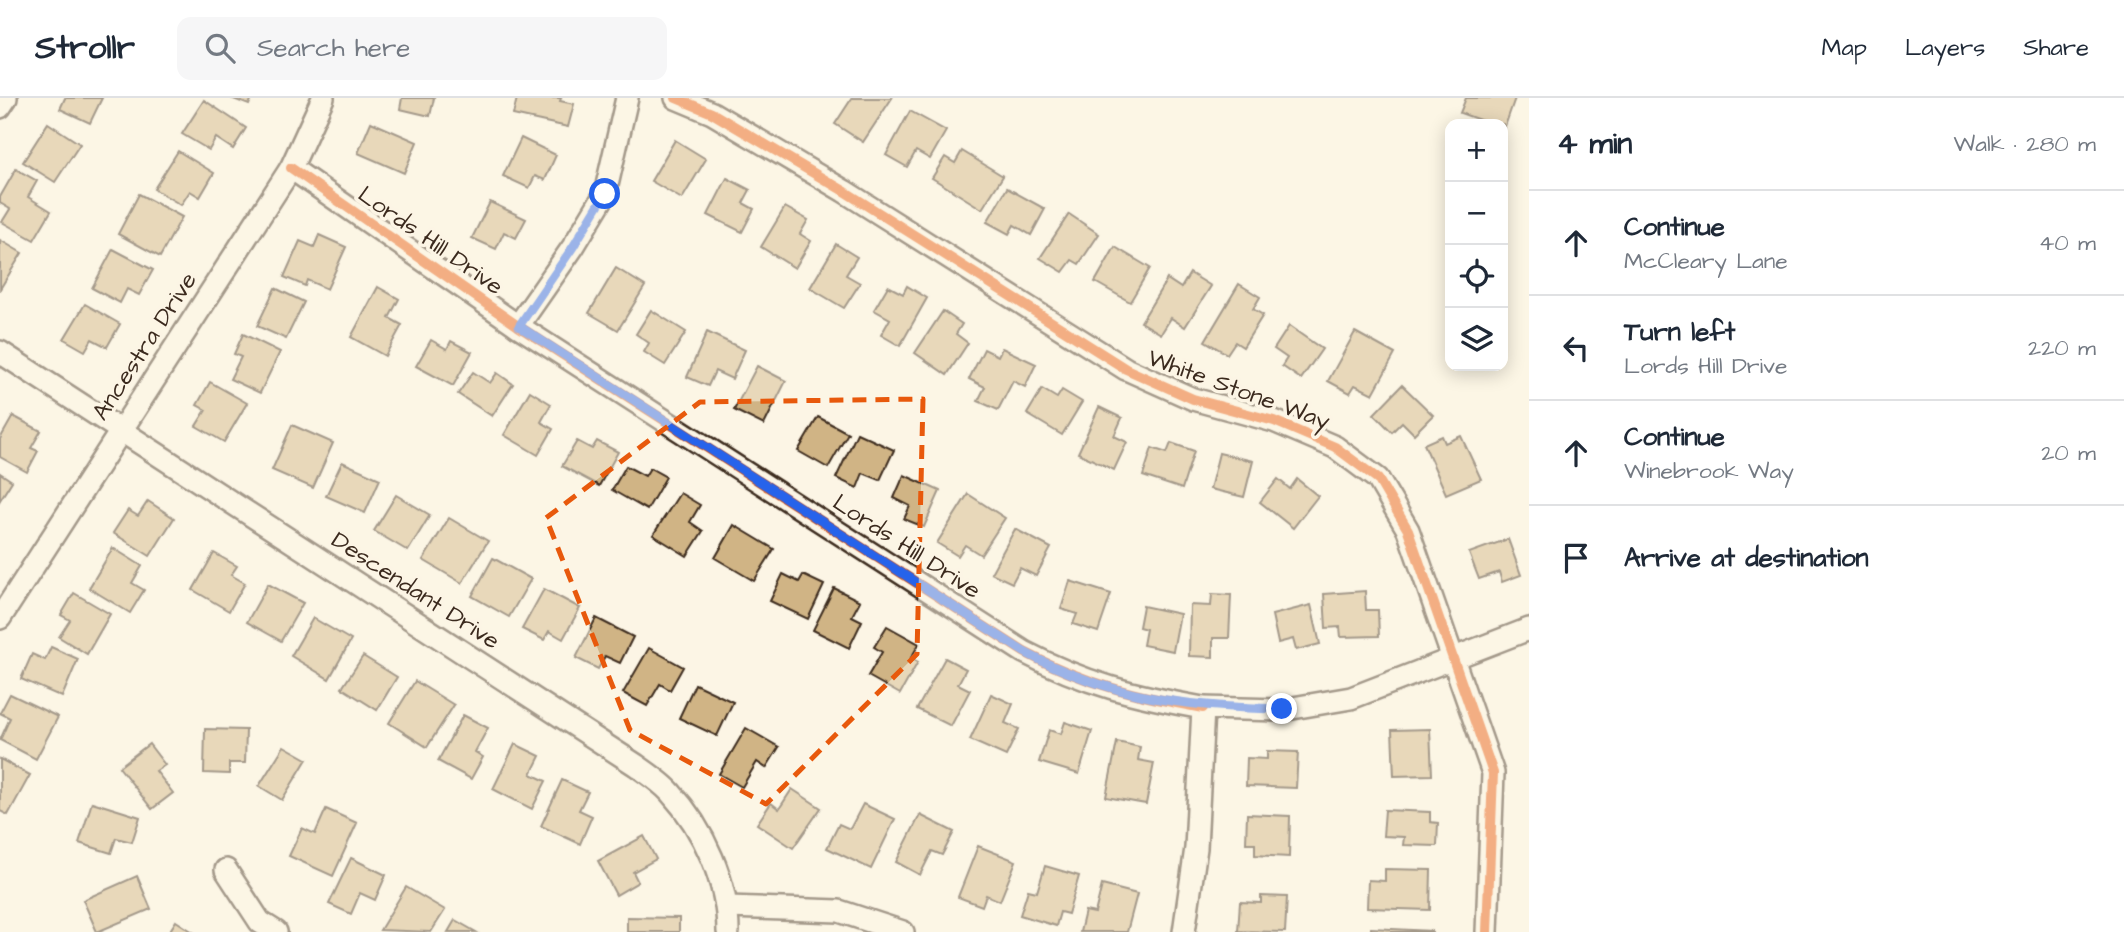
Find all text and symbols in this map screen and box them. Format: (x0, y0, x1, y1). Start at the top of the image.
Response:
search box (177, 17, 667, 80)
text: Strollr (35, 25, 135, 71)
icon: search (201, 29, 239, 67)
text: Search here (257, 30, 410, 66)
text: Map (1822, 31, 1867, 65)
text: Layers (1905, 31, 1985, 65)
text: Share (2023, 31, 2089, 65)
map controls (1445, 119, 1508, 371)
button: + (1445, 119, 1508, 182)
text: 4 min (1557, 123, 1632, 165)
text: Walk · 280 m (1954, 128, 2096, 160)
street label: Lords Hill Drive (351, 178, 510, 304)
route start (589, 178, 620, 209)
button: − (1445, 182, 1508, 245)
text: Continue (1624, 209, 1725, 245)
icon: ahead (1557, 224, 1595, 262)
text: 40 m (2039, 227, 2096, 259)
button: locate (1445, 245, 1508, 308)
text: McCleary Lane (1624, 245, 1788, 277)
street label: Ancestra Drive (84, 266, 205, 427)
button: layers (1445, 308, 1508, 371)
text: Turn left (1624, 314, 1735, 350)
icon: left (1557, 329, 1595, 367)
text: 220 m (2028, 332, 2096, 364)
street label: White Stone Way (1142, 341, 1334, 440)
text: Lords Hill Drive (1624, 350, 1787, 382)
text: Continue (1624, 419, 1725, 455)
icon: ahead (1557, 434, 1595, 472)
text: 20 m (2041, 437, 2096, 469)
text: Winebrook Way (1624, 455, 1794, 487)
street label: Lords Hill Drive (826, 486, 987, 608)
street label: Descendant Drive (325, 524, 506, 658)
icon: arrive (1557, 539, 1595, 577)
text: Arrive at destination (1624, 540, 1869, 576)
route end (1266, 693, 1297, 724)

